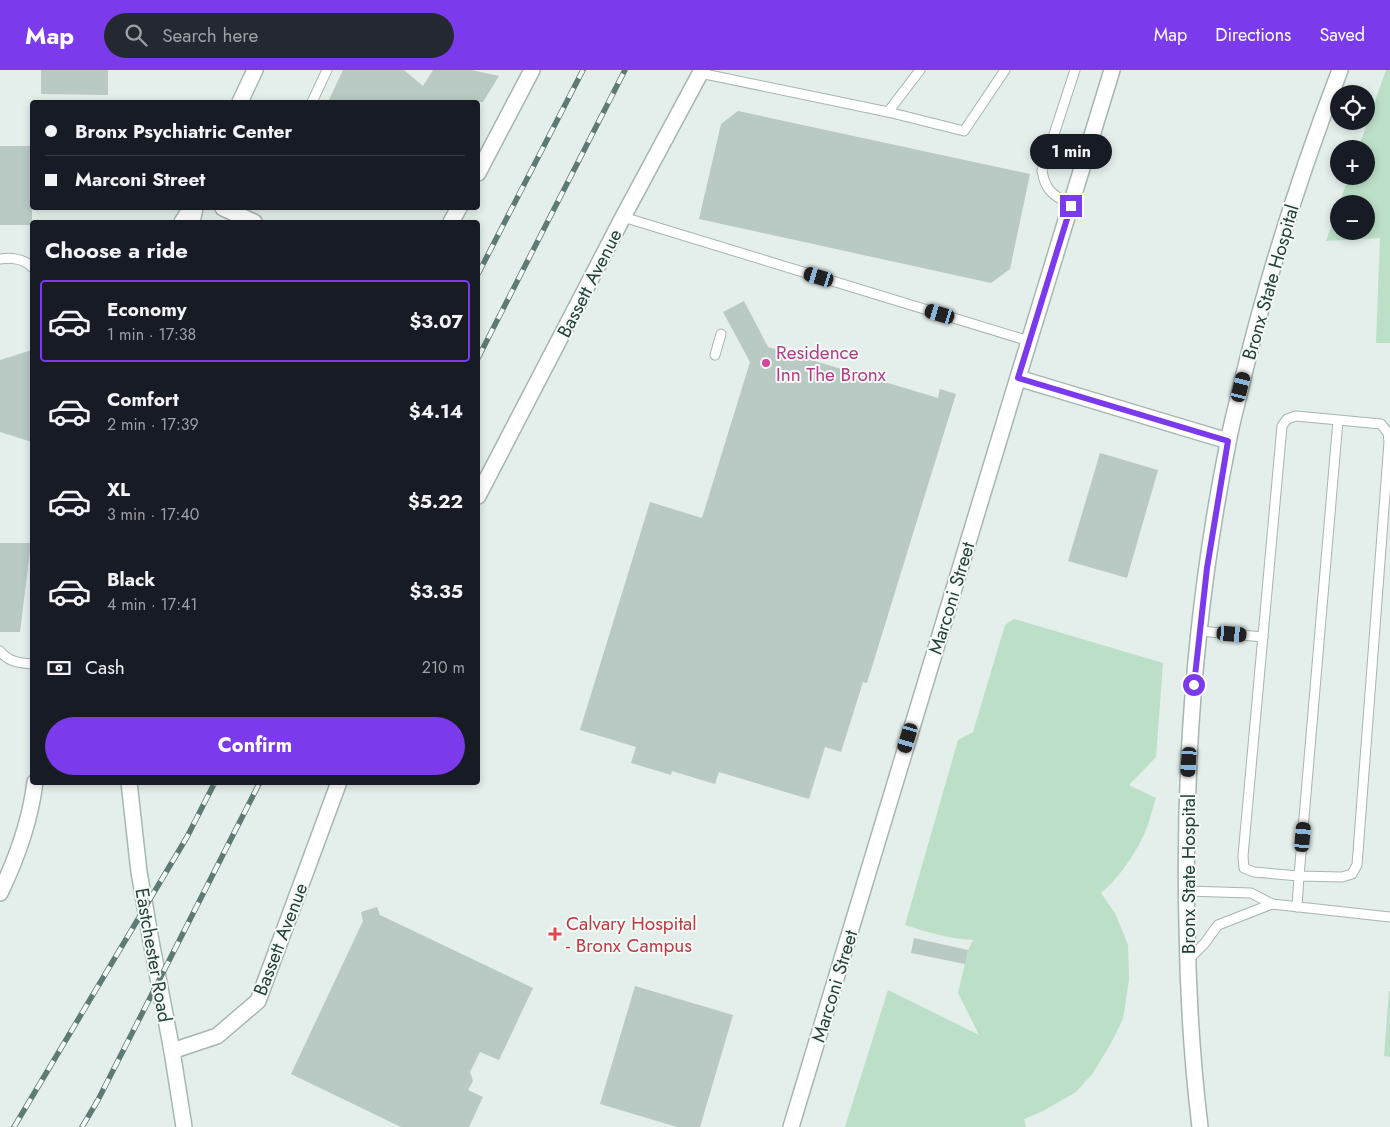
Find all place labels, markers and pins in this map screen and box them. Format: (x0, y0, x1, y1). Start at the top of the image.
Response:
place label: Residence Inn The Bronx (776, 339, 886, 388)
marker: Residence Inn The Bronx (760, 357, 772, 369)
place label: Calvary Hospital - Bronx Campus (566, 910, 697, 959)
marker: Calvary Hospital - Bronx Campus (548, 927, 562, 941)

